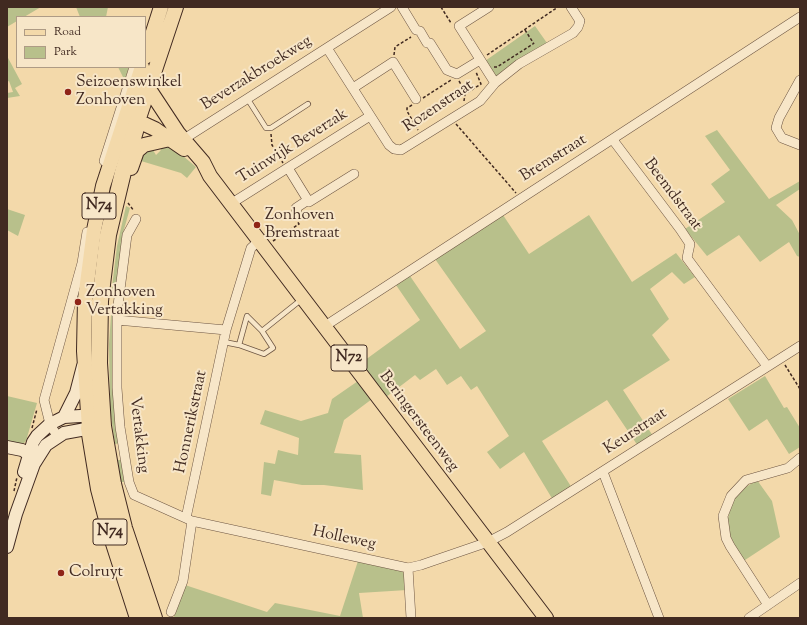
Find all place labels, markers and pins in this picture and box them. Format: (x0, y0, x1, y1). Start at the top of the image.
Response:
place label: Seizoenswinkel Zonhoven (76, 73, 182, 111)
marker: Seizoenswinkel Zonhoven (63, 87, 73, 97)
place label: Zonhoven Bremstraat (265, 206, 340, 244)
marker: Zonhoven Bremstraat (252, 220, 262, 230)
place label: Zonhoven Vertakking (86, 283, 163, 321)
marker: Zonhoven Vertakking (73, 297, 83, 307)
place label: Colruyt (69, 563, 123, 583)
marker: Colruyt (56, 568, 66, 578)

